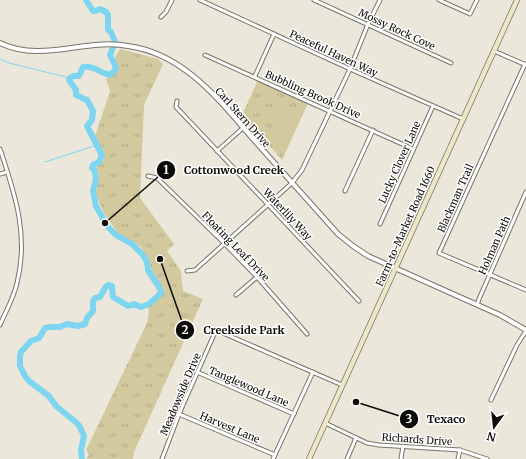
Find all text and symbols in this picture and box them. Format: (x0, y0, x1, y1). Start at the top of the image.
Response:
street label: Mossy Rock Cove (356, 6, 437, 53)
street label: Peaceful Haven Way (287, 27, 380, 80)
street label: Bubbling Brook Drive (263, 68, 363, 121)
street label: Carl Stern Drive (212, 85, 273, 150)
street label: Lucky Clover Lane (376, 119, 423, 205)
callout: Cottonwood Creek (156, 159, 292, 182)
text: 1 (163, 162, 169, 177)
street label: Blackman Trail (435, 162, 476, 235)
text: Cottonwood Creek (184, 163, 285, 177)
street label: Farm-to-Market Road 1660 (373, 164, 438, 288)
street label: Waterlily Way (260, 185, 315, 243)
street label: Floating Leaf Drive (199, 209, 272, 284)
street label: Holman Path (476, 213, 513, 277)
callout: Creekside Park (175, 319, 292, 342)
text: 2 (181, 322, 189, 337)
text: Creekside Park (203, 323, 285, 337)
street label: Meadowside Drive (157, 351, 204, 437)
street label: Tanglewood Lane (207, 364, 291, 409)
north arrow (474, 407, 514, 447)
callout: Texaco (399, 408, 474, 431)
street label: Harvest Lane (198, 409, 262, 446)
text: 3 (406, 411, 413, 426)
text: Texaco (427, 412, 466, 426)
text: N (485, 429, 497, 445)
street label: Richards Drive (381, 431, 453, 448)

